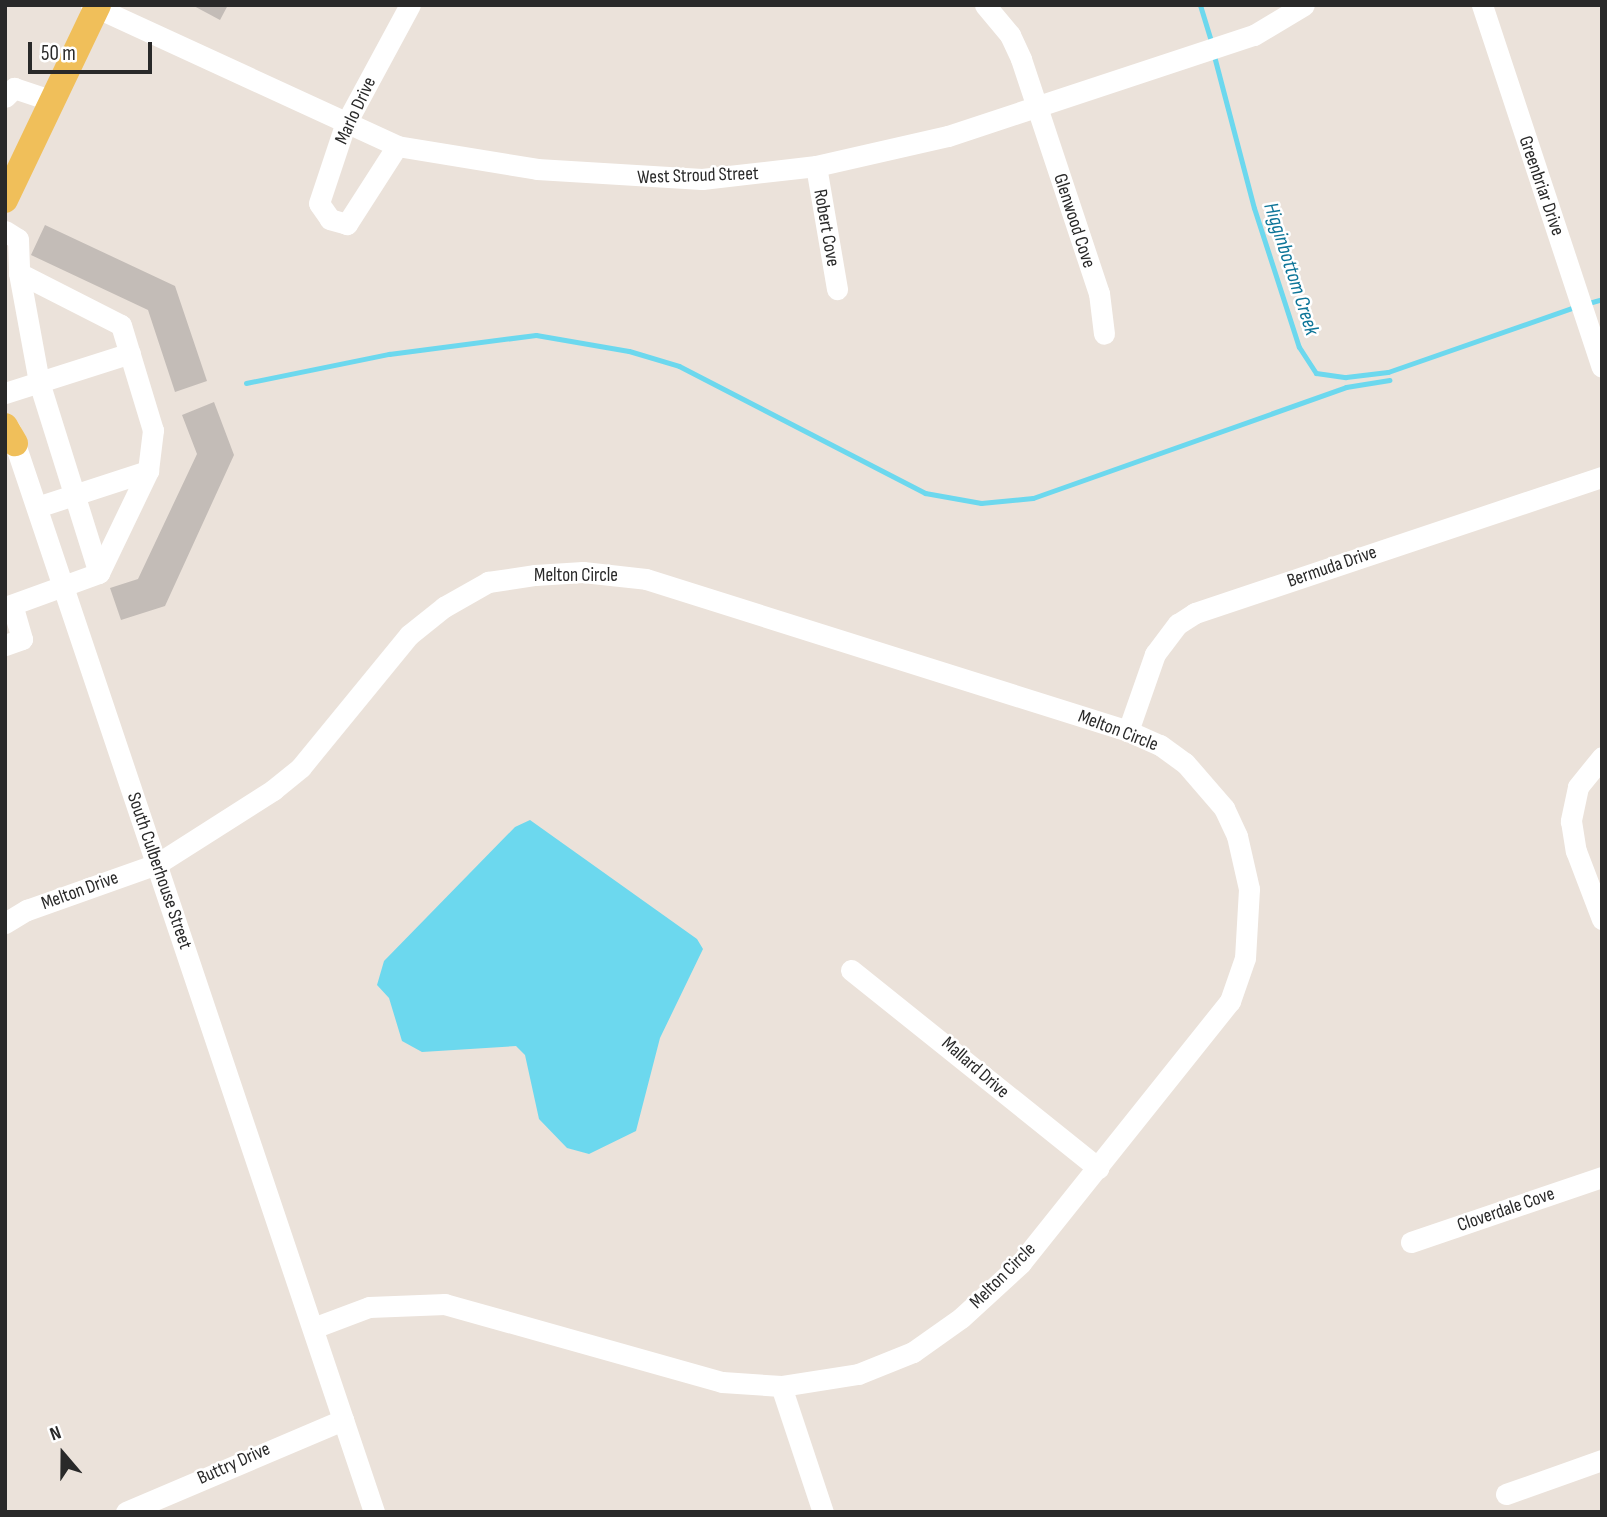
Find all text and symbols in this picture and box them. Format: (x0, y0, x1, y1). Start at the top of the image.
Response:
scale bar (32, 28, 156, 72)
text: 50 m (41, 41, 76, 66)
street label: Marlo Drive (331, 74, 381, 148)
street label: Greenbriar Drive (1513, 133, 1569, 239)
street label: West Stroud Street (637, 162, 759, 190)
street label: Glenwood Cove (1048, 171, 1100, 271)
street label: Robert Cove (808, 188, 844, 268)
water label: Higginbottom Creek (1258, 199, 1324, 339)
street label: Bermuda Drive (1284, 541, 1380, 593)
street label: Melton Circle (534, 565, 618, 587)
street label: Melton Circle (1075, 705, 1161, 757)
street label: South Culberhouse Street (122, 790, 196, 952)
street label: Melton Drive (38, 867, 122, 915)
street label: Mallard Drive (936, 1032, 1014, 1104)
street label: Cloverdale Cove (1454, 1183, 1558, 1237)
street label: Melton Circle (965, 1238, 1041, 1314)
north arrow (28, 1419, 98, 1489)
text: N (47, 1421, 64, 1446)
street label: Buttry Drive (194, 1438, 274, 1490)

